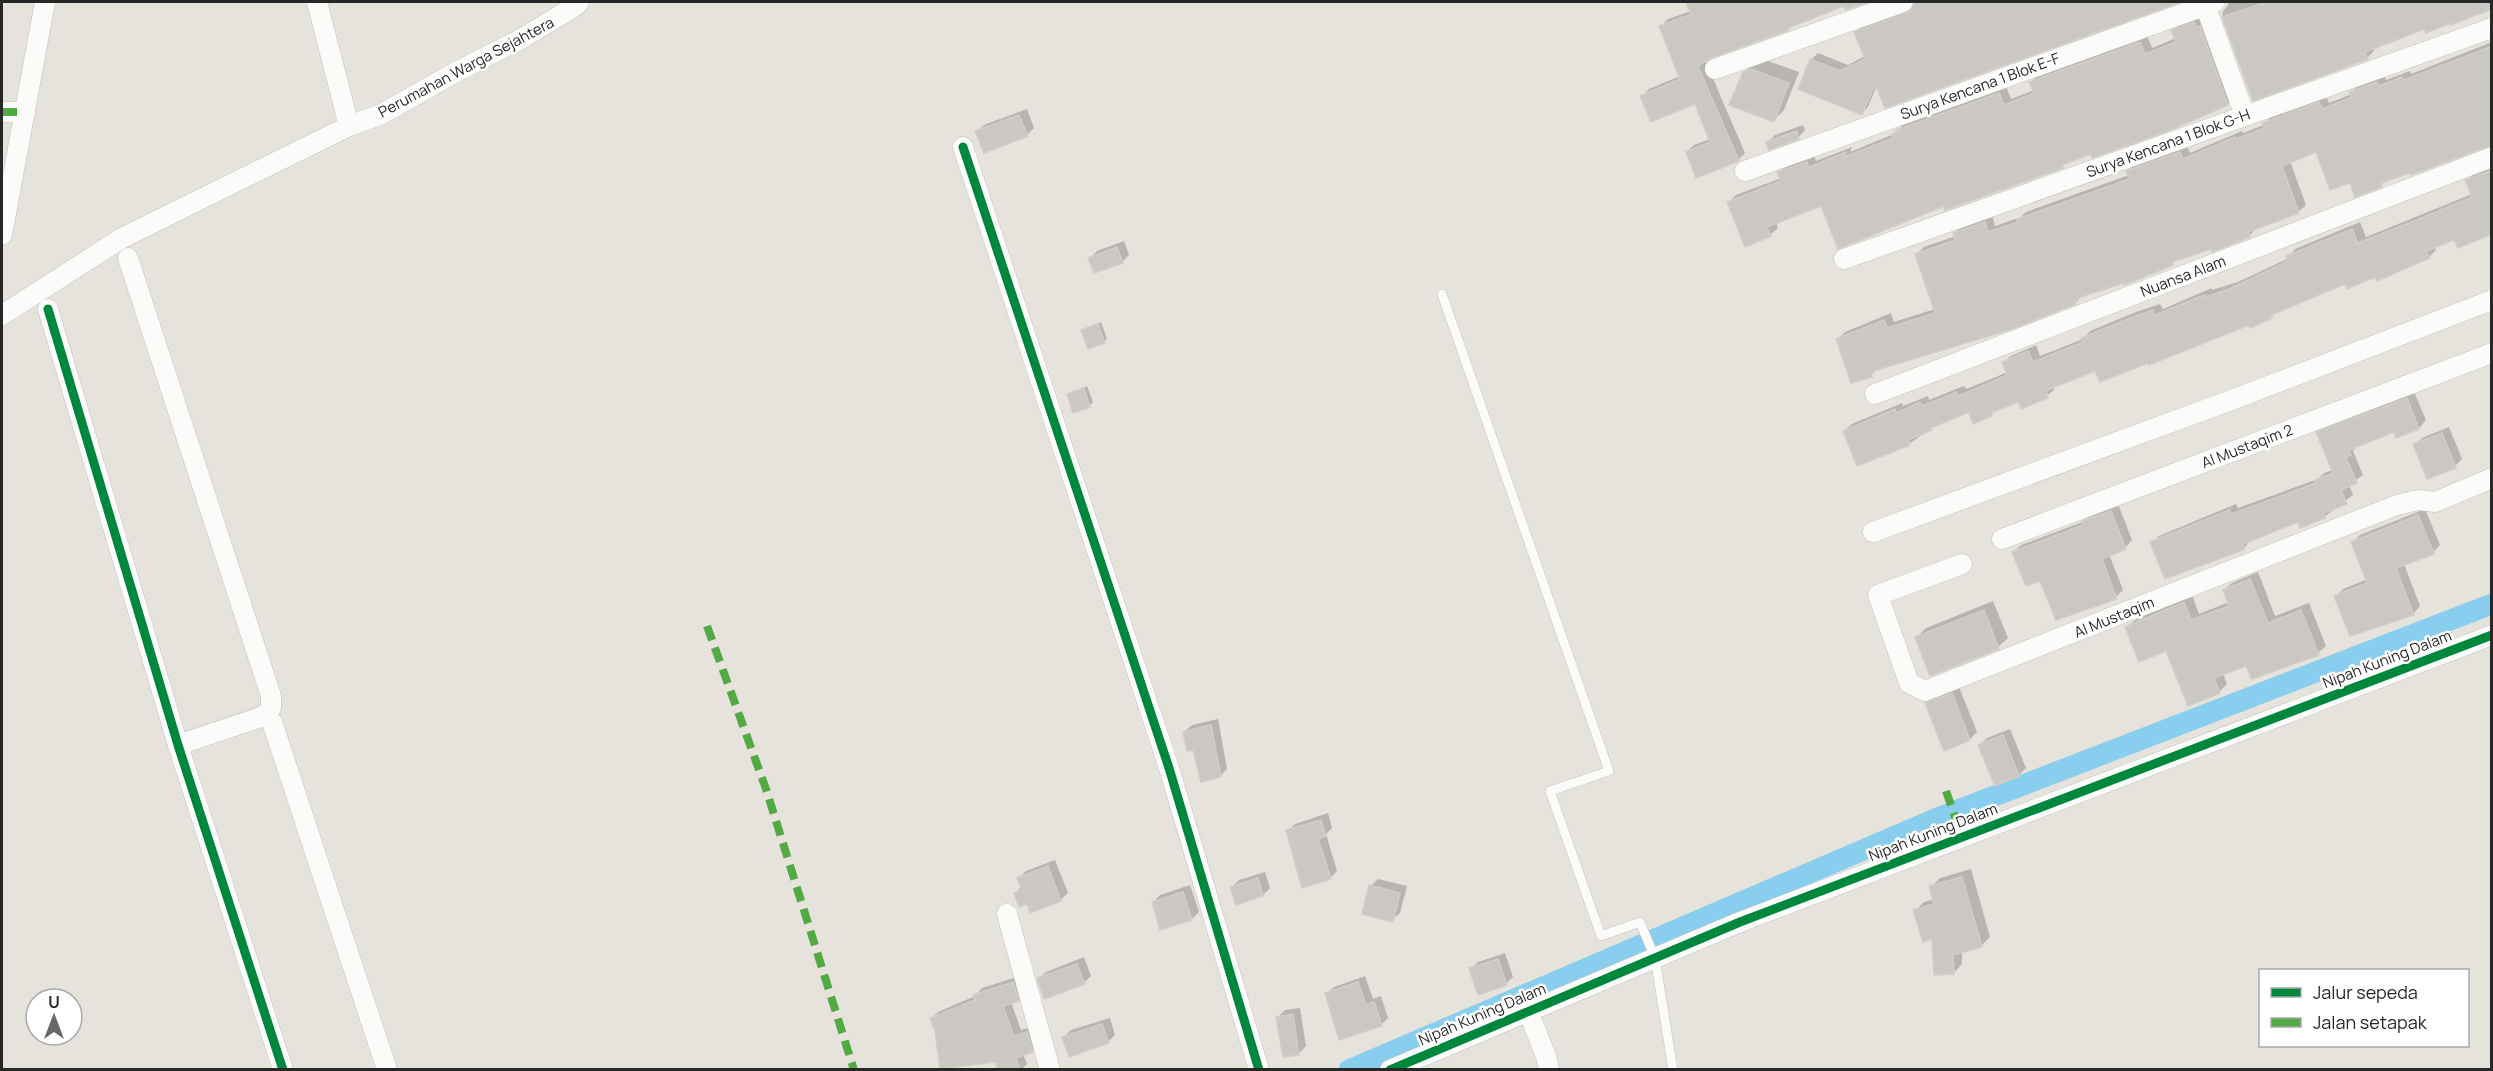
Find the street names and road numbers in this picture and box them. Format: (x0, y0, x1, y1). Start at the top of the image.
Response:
street label: Perumahan Warga Sejahtera (374, 12, 558, 122)
street label: Surya Kencana 1 Blok E-F (1897, 47, 2063, 125)
street label: Surya Kencana 1 Blok G-H (2083, 104, 2253, 182)
street label: Nuansa Alam (2137, 250, 2229, 302)
street label: Al Mustaqim 2 (2198, 419, 2296, 473)
street label: Al Mustaqim (2071, 591, 2157, 643)
street label: Nipah Kuning Dalam (2320, 625, 2454, 693)
street label: Nipah Kuning Dalam (1866, 798, 2000, 866)
street label: Nipah Kuning Dalam (1415, 978, 1549, 1050)

